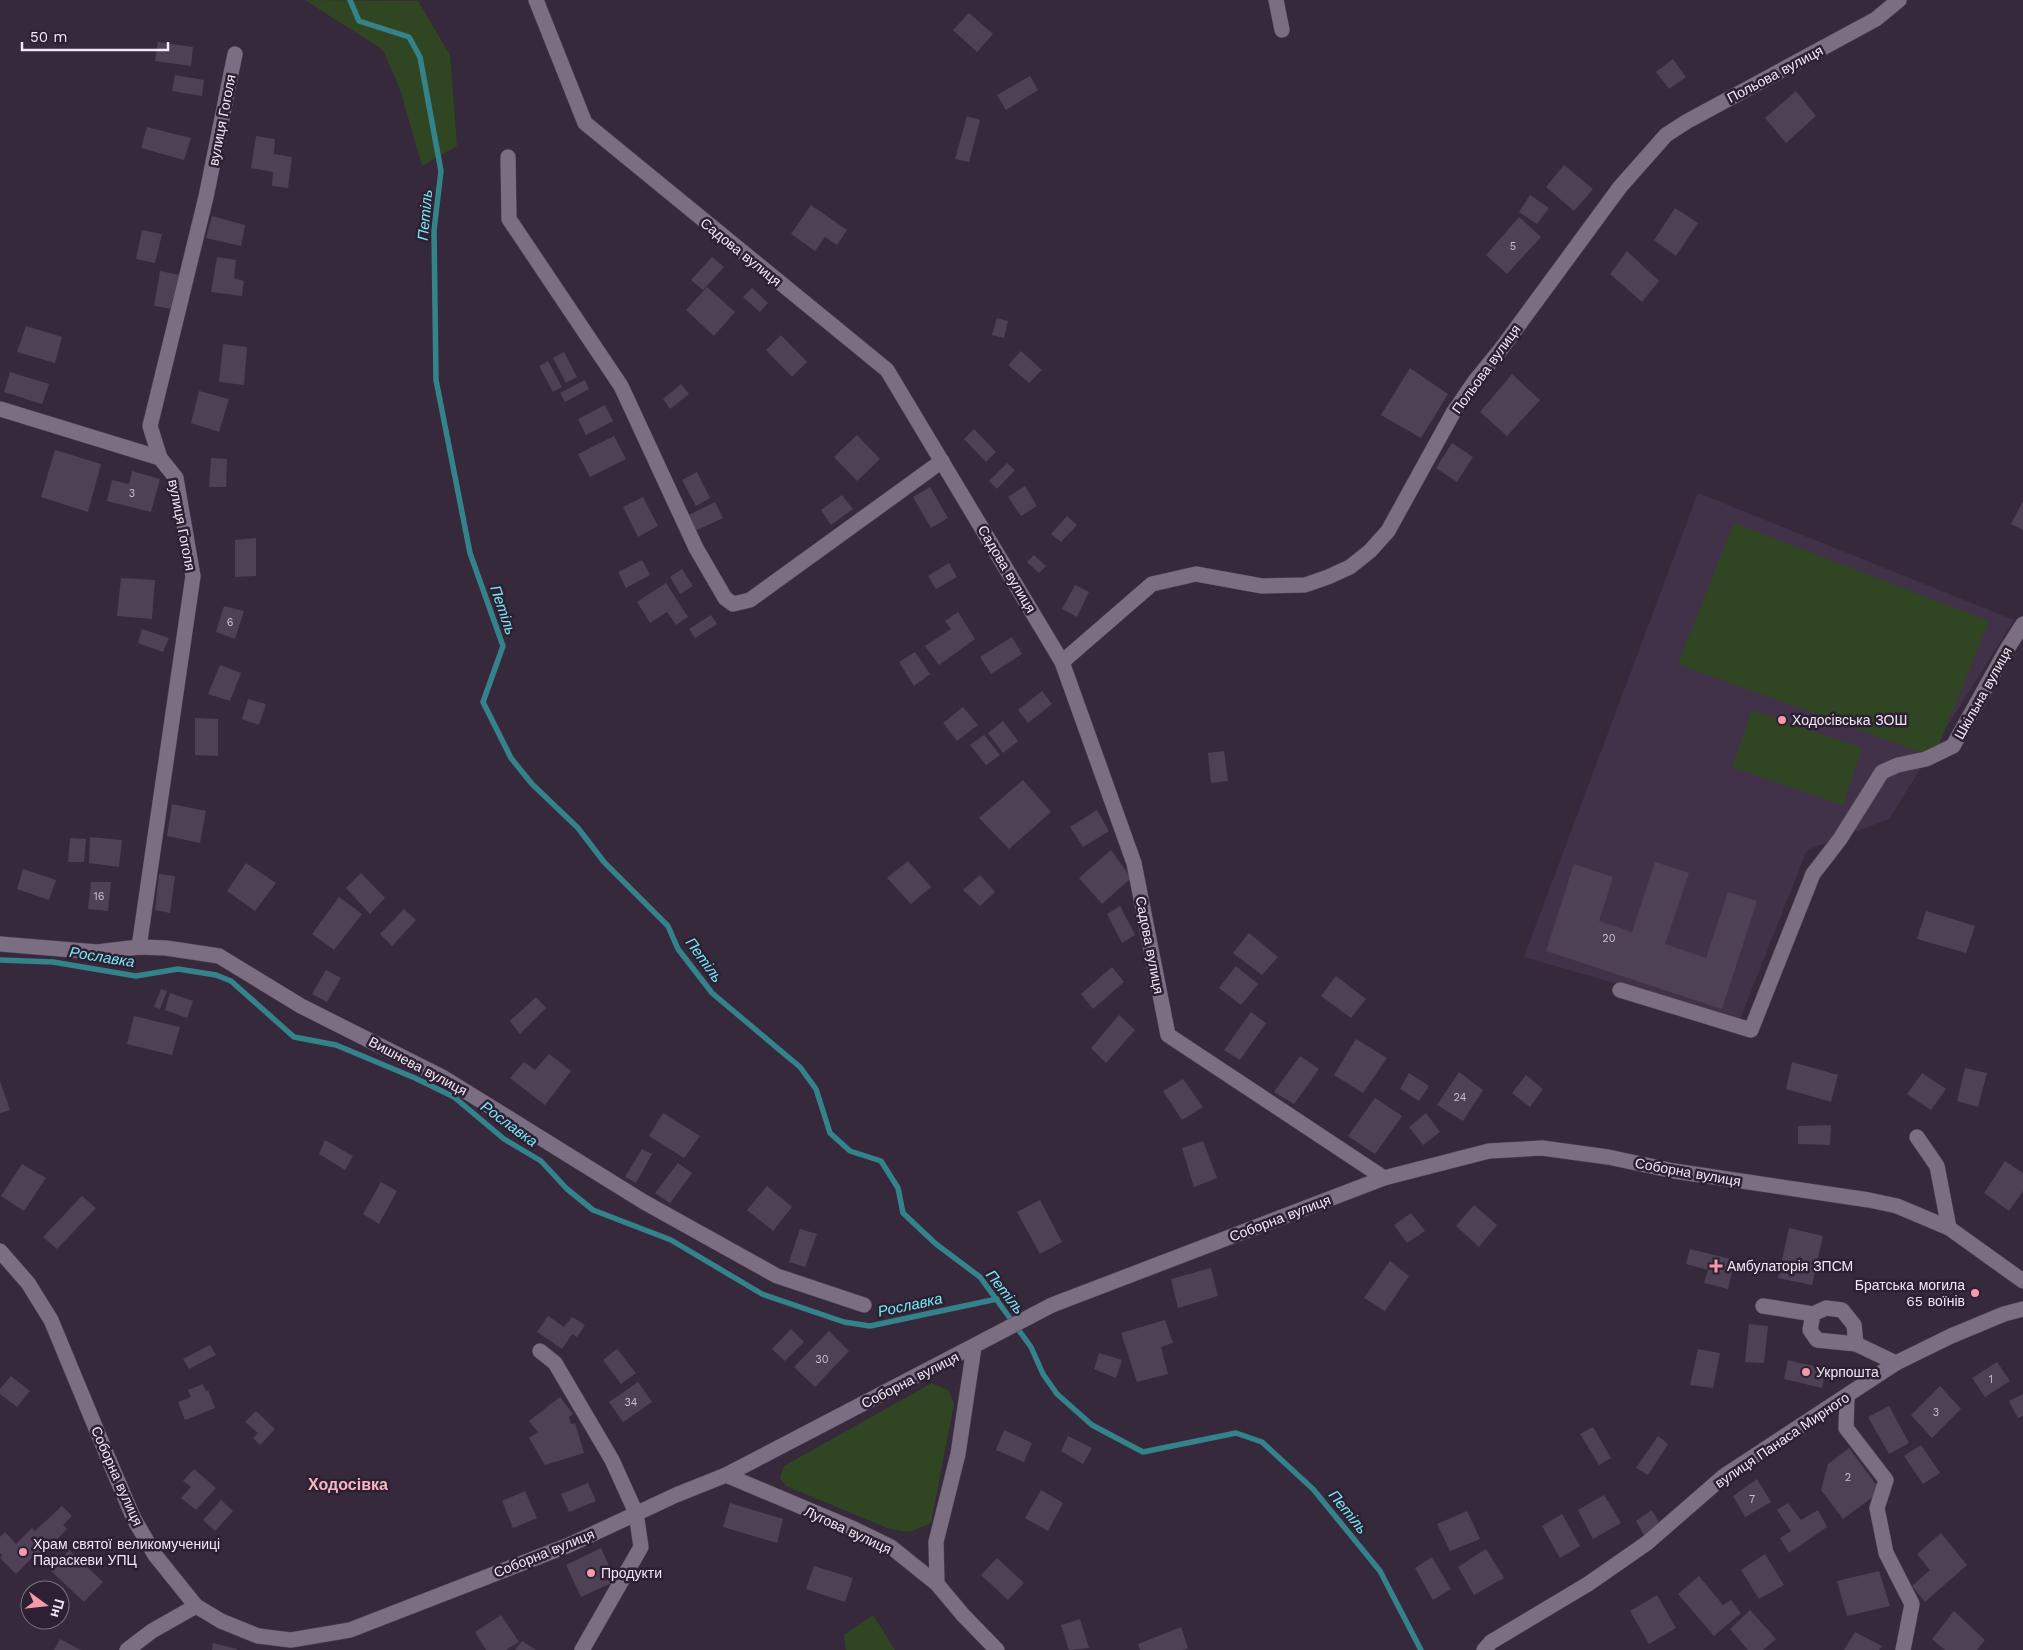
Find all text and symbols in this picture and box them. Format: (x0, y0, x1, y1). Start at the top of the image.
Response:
scale bar (22, 20, 169, 52)
text: 50 m (30, 28, 67, 46)
street label: Польова вулиця (1724, 42, 1826, 106)
street label: вулиця Гоголя (205, 73, 239, 167)
water label: Петіль (414, 189, 436, 241)
street label: Садова вулиця (697, 215, 785, 289)
house number: 5 (1510, 240, 1516, 253)
street label: Польова вулиця (1448, 321, 1524, 417)
street label: вулиця Гоголя (165, 478, 199, 572)
house number: 3 (129, 487, 135, 500)
street label: Садова вулиця (975, 522, 1039, 616)
water label: Петіль (486, 583, 520, 637)
house number: 6 (227, 616, 234, 629)
street label: Шкільна вулиця (1951, 644, 2015, 742)
place label: Ходосівська ЗОШ (1792, 712, 1907, 728)
marker: Ходосівська ЗОШ (1776, 714, 1788, 726)
house number: 16 (94, 890, 105, 903)
street label: Садова вулиця (1133, 895, 1167, 995)
house number: 20 (1602, 932, 1616, 945)
water label: Петіль (682, 934, 726, 986)
water label: Рославка (68, 943, 136, 971)
street label: Вишнева вулиця (366, 1033, 470, 1099)
house number: 24 (1454, 1091, 1467, 1104)
water label: Рославка (477, 1097, 541, 1151)
street label: Соборна вулиця (1634, 1155, 1742, 1189)
street label: Соборна вулиця (1227, 1191, 1333, 1245)
place label: Амбулаторія ЗПСМ (1727, 1258, 1853, 1274)
marker: Амбулаторія ЗПСМ (1709, 1259, 1723, 1273)
water label: Петіль (982, 1266, 1028, 1318)
place label: Братська могила 65 воїнів (1855, 1277, 1965, 1309)
marker: Братська могила 65 воїнів (1969, 1287, 1981, 1299)
water label: Рославка (876, 1289, 944, 1321)
street label: Соборна вулиця (859, 1349, 961, 1411)
house number: 30 (815, 1353, 829, 1366)
place label: Укрпошта (1816, 1364, 1879, 1380)
marker: Укрпошта (1800, 1366, 1812, 1378)
house number: 1 (1989, 1373, 1993, 1386)
street label: вулиця Панаса Мирного (1712, 1389, 1852, 1491)
house number: 34 (624, 1396, 638, 1409)
house number: 3 (1933, 1406, 1939, 1419)
street label: Соборна вулиця (88, 1424, 146, 1528)
house number: 2 (1845, 1471, 1851, 1484)
district label: Ходосівка (308, 1475, 388, 1494)
water label: Петіль (1325, 1486, 1371, 1538)
house number: 7 (1749, 1493, 1755, 1506)
street label: Лугова вулиця (802, 1503, 894, 1557)
street label: Соборна вулиця (491, 1526, 597, 1580)
place label: Храм святої великомучениці Параскеви УПЦ (33, 1536, 220, 1568)
marker: Храм святої великомучениці Параскеви УПЦ (17, 1546, 29, 1558)
place label: Продукти (601, 1565, 662, 1581)
marker: Продукти (585, 1567, 597, 1579)
north arrow (20, 1580, 70, 1630)
text: Пн (47, 1597, 68, 1619)

